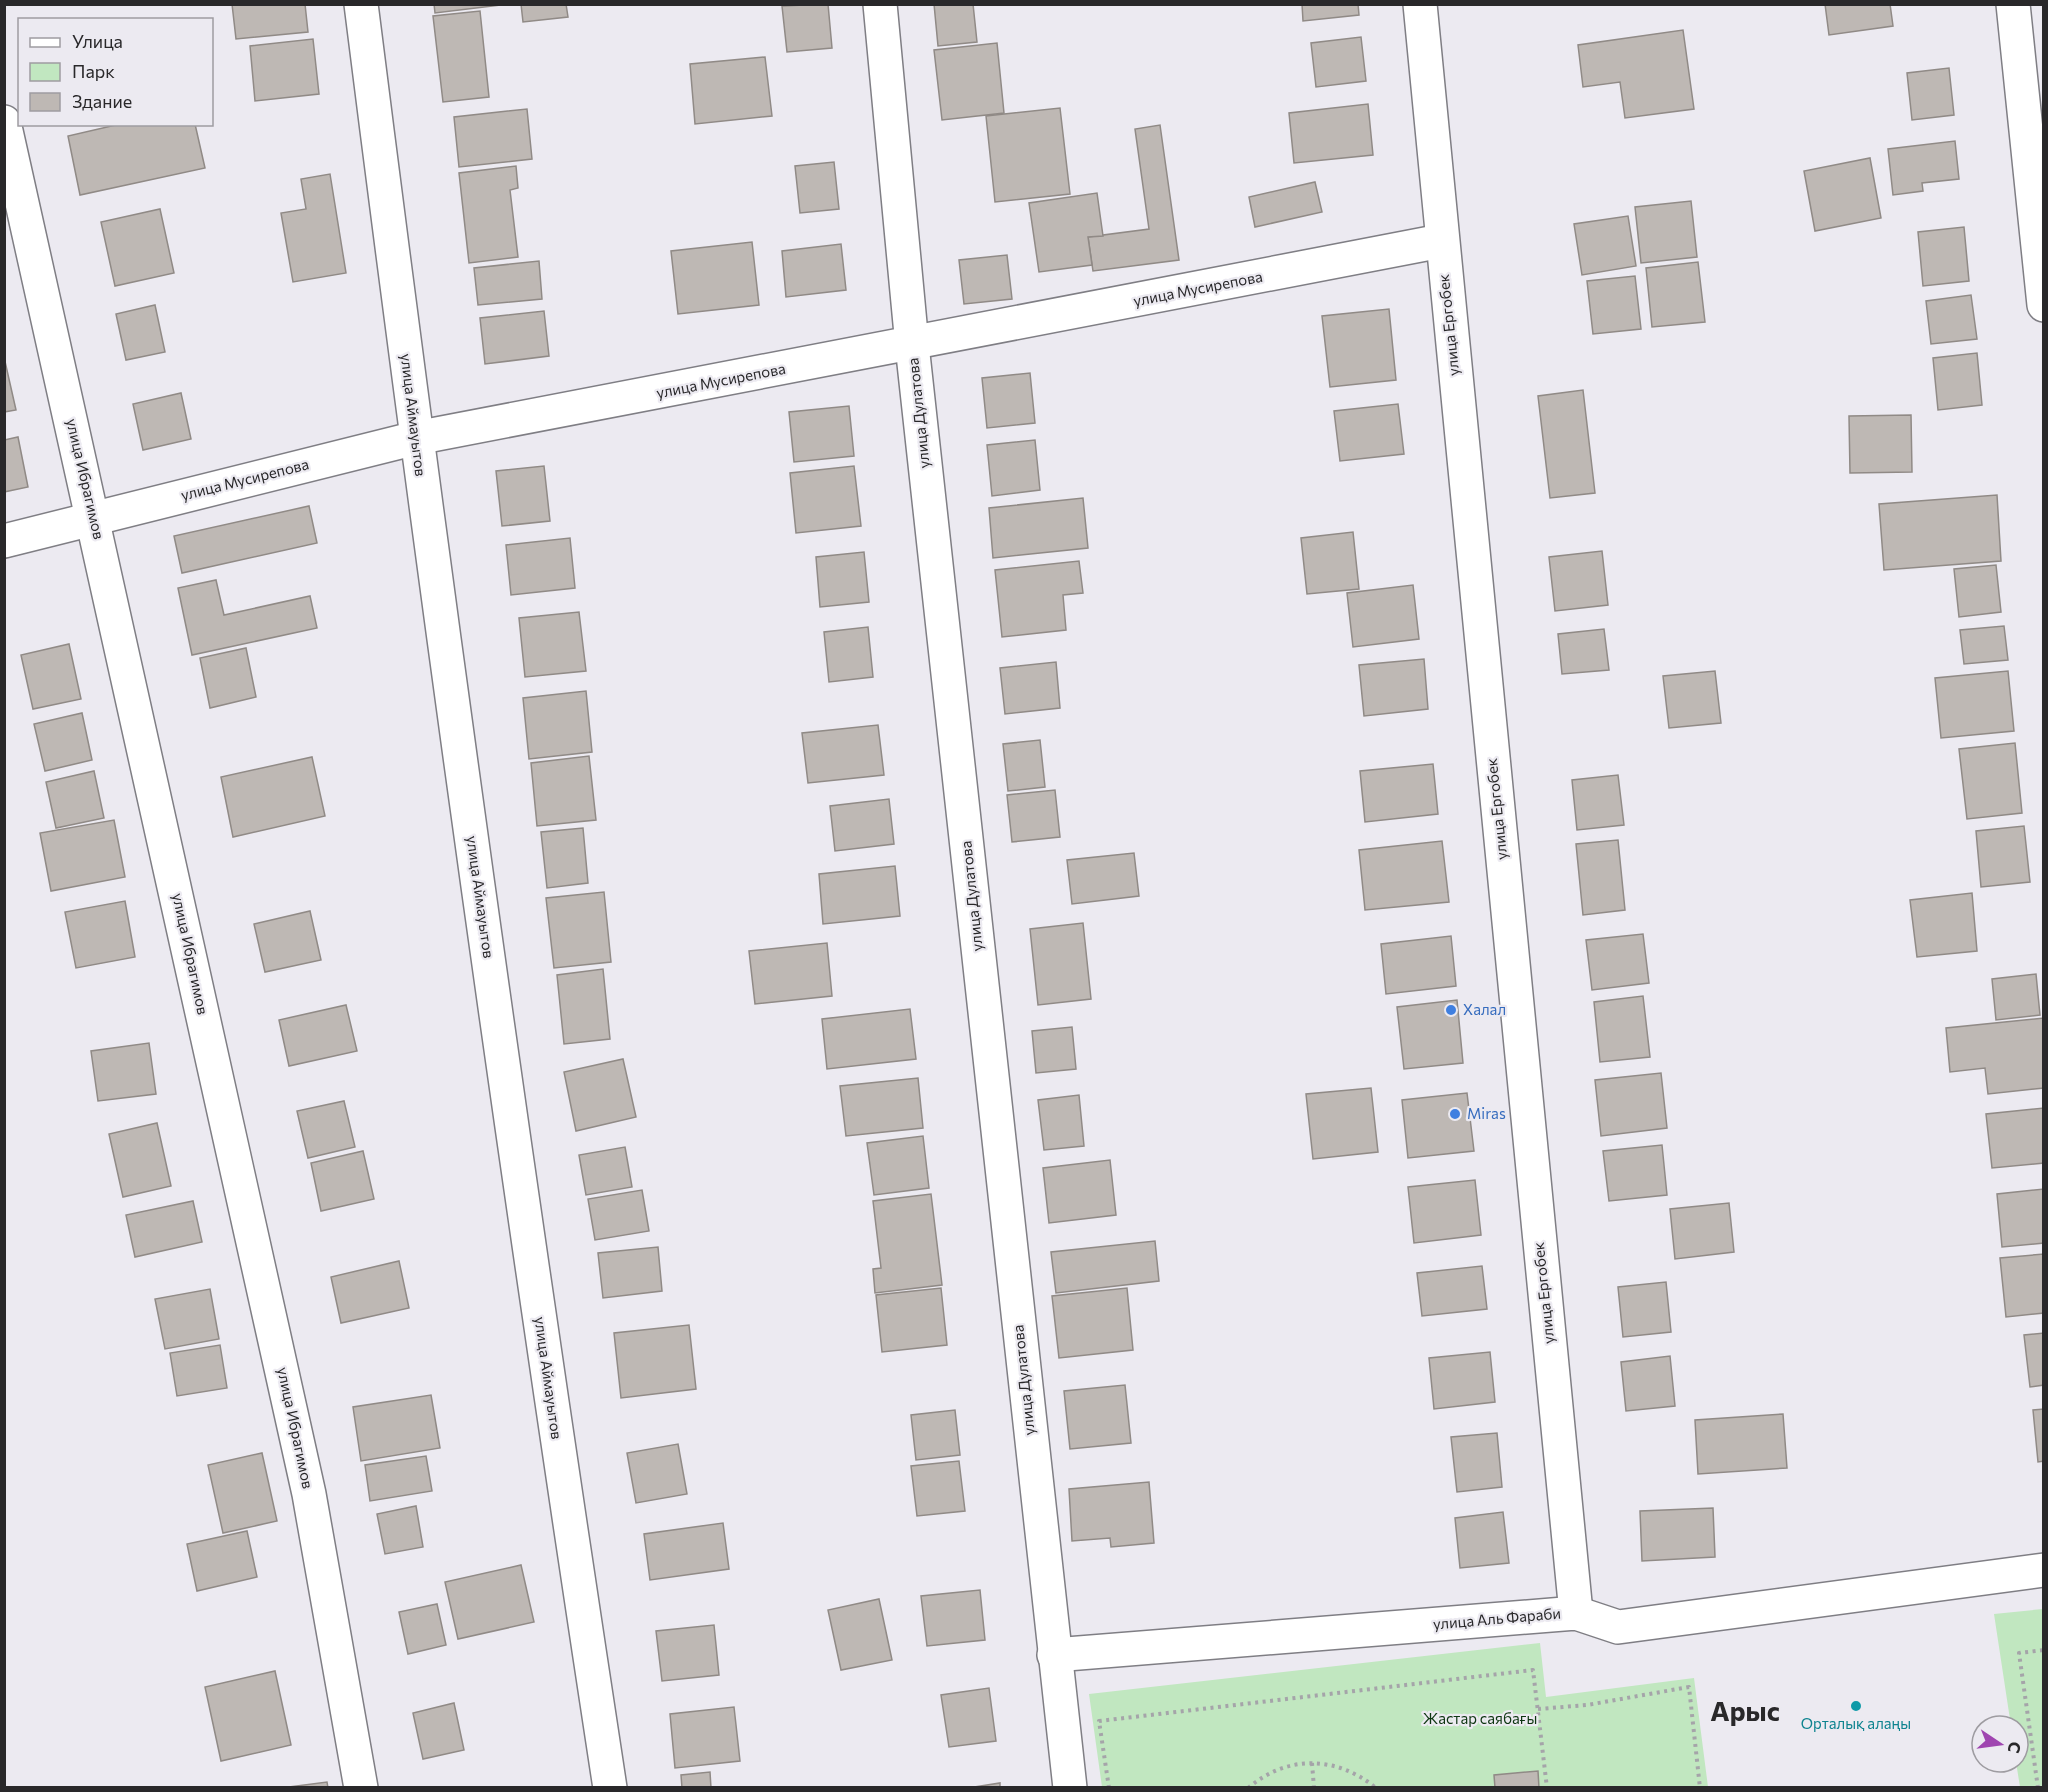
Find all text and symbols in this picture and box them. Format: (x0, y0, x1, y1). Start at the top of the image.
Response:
legend (18, 18, 213, 126)
text: Улица (72, 30, 123, 52)
text: Парк (72, 60, 115, 82)
text: Здание (72, 90, 132, 112)
street label: улица Мусирепова (1132, 267, 1264, 309)
street label: улица Ергобек (1434, 273, 1462, 377)
street label: улица Аймауытов (398, 352, 430, 477)
street label: улица Дулатова (903, 357, 933, 469)
street label: улица Мусирепова (655, 359, 787, 401)
street label: улица Ибрагимов (63, 417, 109, 541)
street label: улица Мусирепова (179, 454, 311, 504)
street label: улица Ергобек (1482, 757, 1510, 861)
street label: улица Аймауытов (463, 834, 499, 959)
street label: улица Дулатова (956, 840, 986, 952)
street label: улица Ибрагимов (169, 891, 213, 1016)
place label: Халал (1463, 1000, 1506, 1018)
marker: Халал (1444, 1003, 1458, 1017)
place label: Miras (1467, 1104, 1506, 1122)
marker: Miras (1448, 1107, 1462, 1121)
street label: улица Ергобек (1529, 1241, 1557, 1345)
street label: улица Аймауытов (531, 1315, 567, 1440)
street label: улица Дулатова (1008, 1324, 1038, 1436)
street label: улица Ибрагимов (274, 1365, 318, 1490)
street label: улица Аль Фараби (1432, 1603, 1562, 1633)
district label: Арыс (1710, 1694, 1780, 1727)
marker: Орталық алаңы (1849, 1699, 1863, 1713)
park label: Жастар саябағы (1423, 1709, 1537, 1727)
place label: Орталық алаңы (1801, 1714, 1911, 1732)
north arrow (1970, 1714, 2030, 1774)
text: С (2005, 1740, 2026, 1755)

